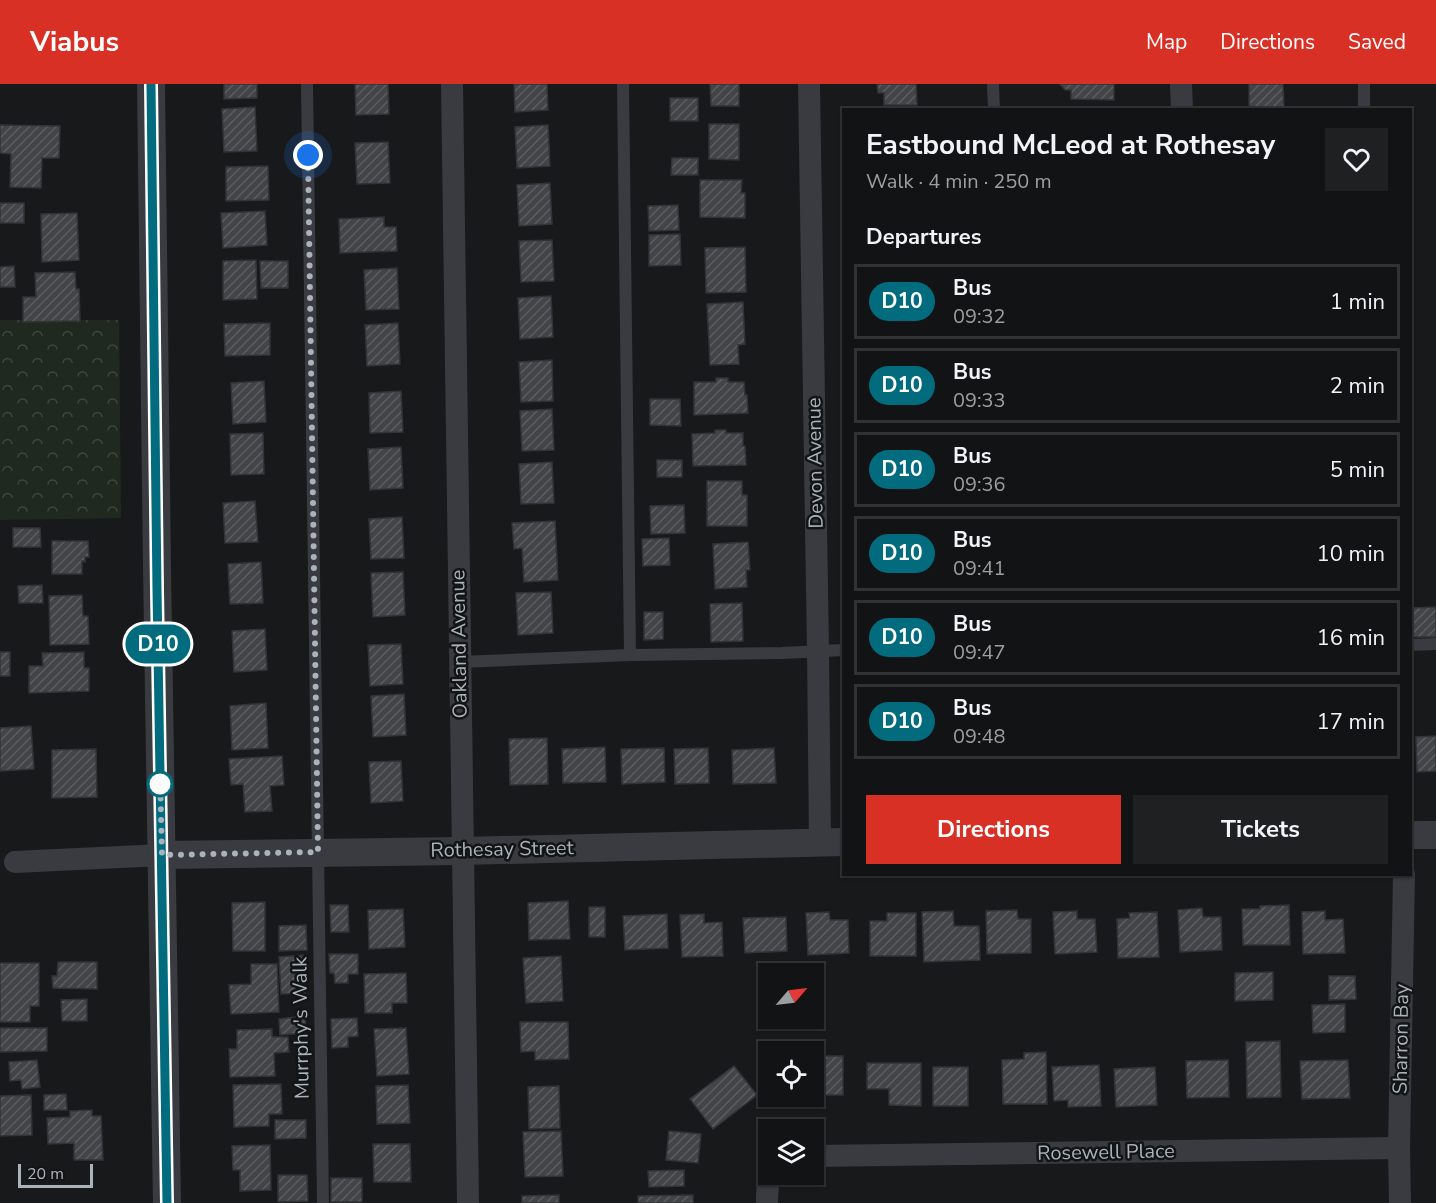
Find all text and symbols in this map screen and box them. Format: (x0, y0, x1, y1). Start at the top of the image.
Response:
text: Viabus (30, 23, 119, 61)
text: Map (1146, 28, 1187, 56)
text: Directions (1220, 28, 1315, 56)
text: Saved (1348, 28, 1406, 56)
text: Eastbound McLeod at Rothesay (866, 126, 1275, 164)
button: heart (1325, 128, 1388, 191)
your location (293, 140, 323, 170)
text: Walk · 4 min · 250 m (866, 168, 1052, 195)
text: Departures (866, 222, 981, 252)
text: Bus (953, 273, 992, 303)
text: D10 (881, 287, 923, 315)
text: 1 min (1330, 287, 1385, 317)
text: 09:32 (953, 303, 1006, 330)
text: Bus (953, 357, 992, 387)
text: D10 (881, 371, 923, 399)
text: 2 min (1330, 371, 1385, 401)
text: 09:33 (953, 387, 1006, 414)
street label: Devon Avenue (800, 397, 830, 529)
text: Bus (953, 441, 992, 471)
text: D10 (881, 455, 923, 483)
text: 5 min (1330, 455, 1385, 485)
text: 09:36 (953, 471, 1006, 498)
text: Bus (953, 525, 992, 555)
text: D10 (881, 539, 923, 567)
text: 10 min (1317, 539, 1385, 569)
text: 09:41 (953, 555, 1006, 582)
street label: Oakland Avenue (444, 569, 474, 719)
text: Bus (953, 609, 992, 639)
text: D10 (881, 623, 923, 651)
text: 16 min (1317, 623, 1385, 653)
line badge: D10 (124, 624, 192, 664)
text: D10 (137, 630, 179, 658)
text: 09:47 (953, 639, 1006, 666)
text: Bus (953, 693, 992, 723)
text: D10 (881, 707, 923, 735)
text: 17 min (1317, 707, 1385, 737)
text: 09:48 (953, 723, 1006, 750)
unlabelled marker (147, 771, 173, 797)
button: Directions (866, 795, 1121, 864)
button: Tickets (1133, 795, 1388, 864)
street label: Rothesay Street (430, 834, 575, 864)
street label: Murrphy's Walk (286, 956, 316, 1099)
north arrow (758, 963, 824, 1029)
map controls (758, 963, 824, 1185)
street label: Sharron Bay (1387, 983, 1415, 1094)
button: locate (758, 1041, 824, 1107)
button: layers (758, 1119, 824, 1185)
street label: Rosewell Place (1037, 1137, 1175, 1167)
scale bar (18, 1161, 93, 1188)
text: 20 m (27, 1163, 64, 1185)

